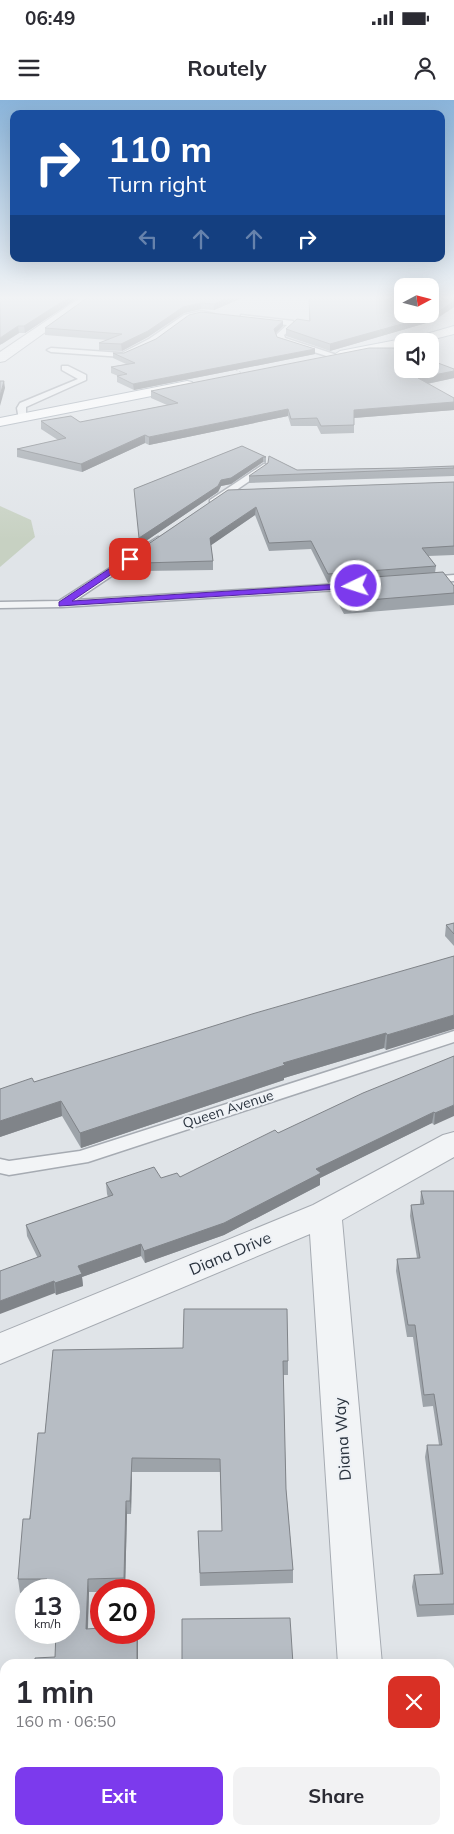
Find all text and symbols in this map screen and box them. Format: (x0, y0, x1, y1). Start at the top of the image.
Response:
text: 06:49 (25, 6, 75, 30)
icon: menu (15, 54, 43, 82)
text: Routely (187, 54, 267, 82)
icon: person (411, 54, 439, 82)
text: 110 m (108, 127, 212, 171)
icon: right (25, 130, 90, 195)
text: Turn right (108, 170, 206, 198)
icon: left (134, 225, 162, 253)
icon: ahead (187, 225, 215, 253)
icon: ahead (240, 225, 268, 253)
icon: right (293, 225, 321, 253)
north arrow (394, 278, 439, 322)
map controls (394, 278, 439, 378)
button: sound (394, 333, 439, 378)
pin (109, 538, 151, 580)
icon: arrive (116, 545, 144, 573)
position arrow (329, 559, 381, 611)
street label: Queen Avenue (180, 1086, 276, 1132)
street label: Diana Drive (186, 1227, 274, 1279)
street label: Diana Way (329, 1396, 355, 1481)
speed limit sign: 20 (90, 1579, 155, 1644)
text: 13 (32, 1590, 63, 1621)
text: km/h (34, 1616, 61, 1631)
text: 1 min (15, 1673, 94, 1711)
button: close (388, 1676, 440, 1728)
text: 160 m · 06:50 (15, 1711, 116, 1731)
button: Exit (15, 1767, 223, 1825)
button: Share (233, 1767, 440, 1825)

